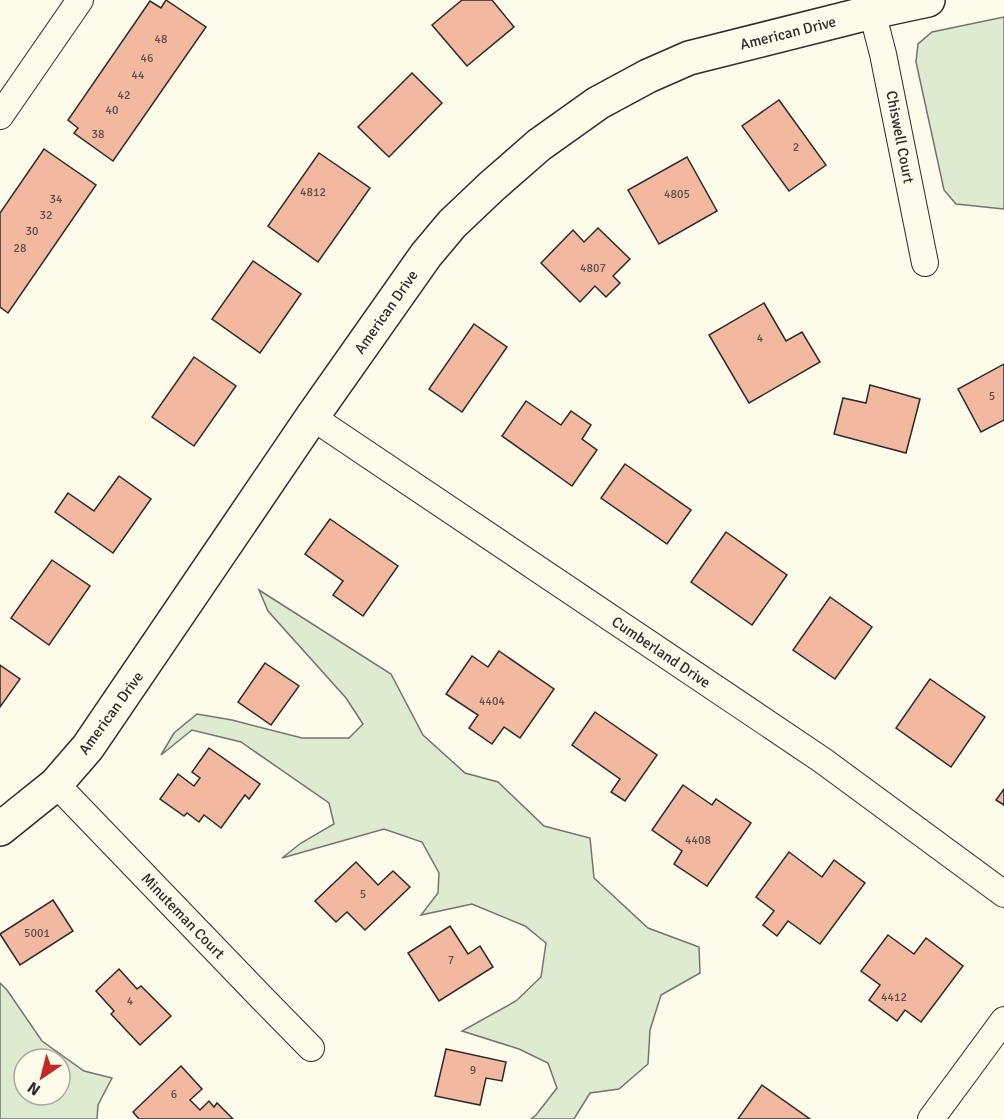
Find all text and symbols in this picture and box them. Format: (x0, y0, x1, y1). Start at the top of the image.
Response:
street label: American Drive (738, 12, 838, 54)
house number: 48 (155, 32, 167, 47)
house number: 46 (141, 51, 153, 66)
house number: 44 (132, 68, 145, 83)
house number: 42 (118, 88, 130, 103)
street label: Chiswell Court (882, 89, 918, 185)
house number: 40 (106, 103, 118, 118)
house number: 38 (92, 127, 104, 142)
house number: 2 (793, 140, 799, 155)
house number: 4812 (300, 185, 326, 200)
house number: 4805 (664, 187, 690, 202)
house number: 34 (50, 192, 63, 207)
house number: 32 (40, 208, 52, 223)
house number: 30 (26, 224, 38, 239)
house number: 28 (14, 241, 26, 256)
house number: 4807 (580, 261, 606, 276)
street label: American Drive (350, 267, 422, 357)
house number: 4 (757, 331, 764, 346)
house number: 5 (989, 389, 995, 404)
street label: Cumberland Drive (608, 612, 714, 692)
street label: American Drive (75, 668, 147, 758)
house number: 4404 (479, 694, 505, 709)
house number: 4408 (685, 833, 711, 848)
street label: Minuteman Court (138, 869, 228, 963)
house number: 5 (360, 887, 366, 902)
house number: 5001 (24, 926, 50, 941)
house number: 7 (448, 953, 454, 968)
house number: 4412 (881, 990, 907, 1005)
house number: 4 (127, 994, 134, 1009)
north arrow (12, 1047, 72, 1107)
house number: 9 (470, 1063, 476, 1078)
text: N (24, 1077, 44, 1100)
house number: 6 (171, 1087, 177, 1102)

